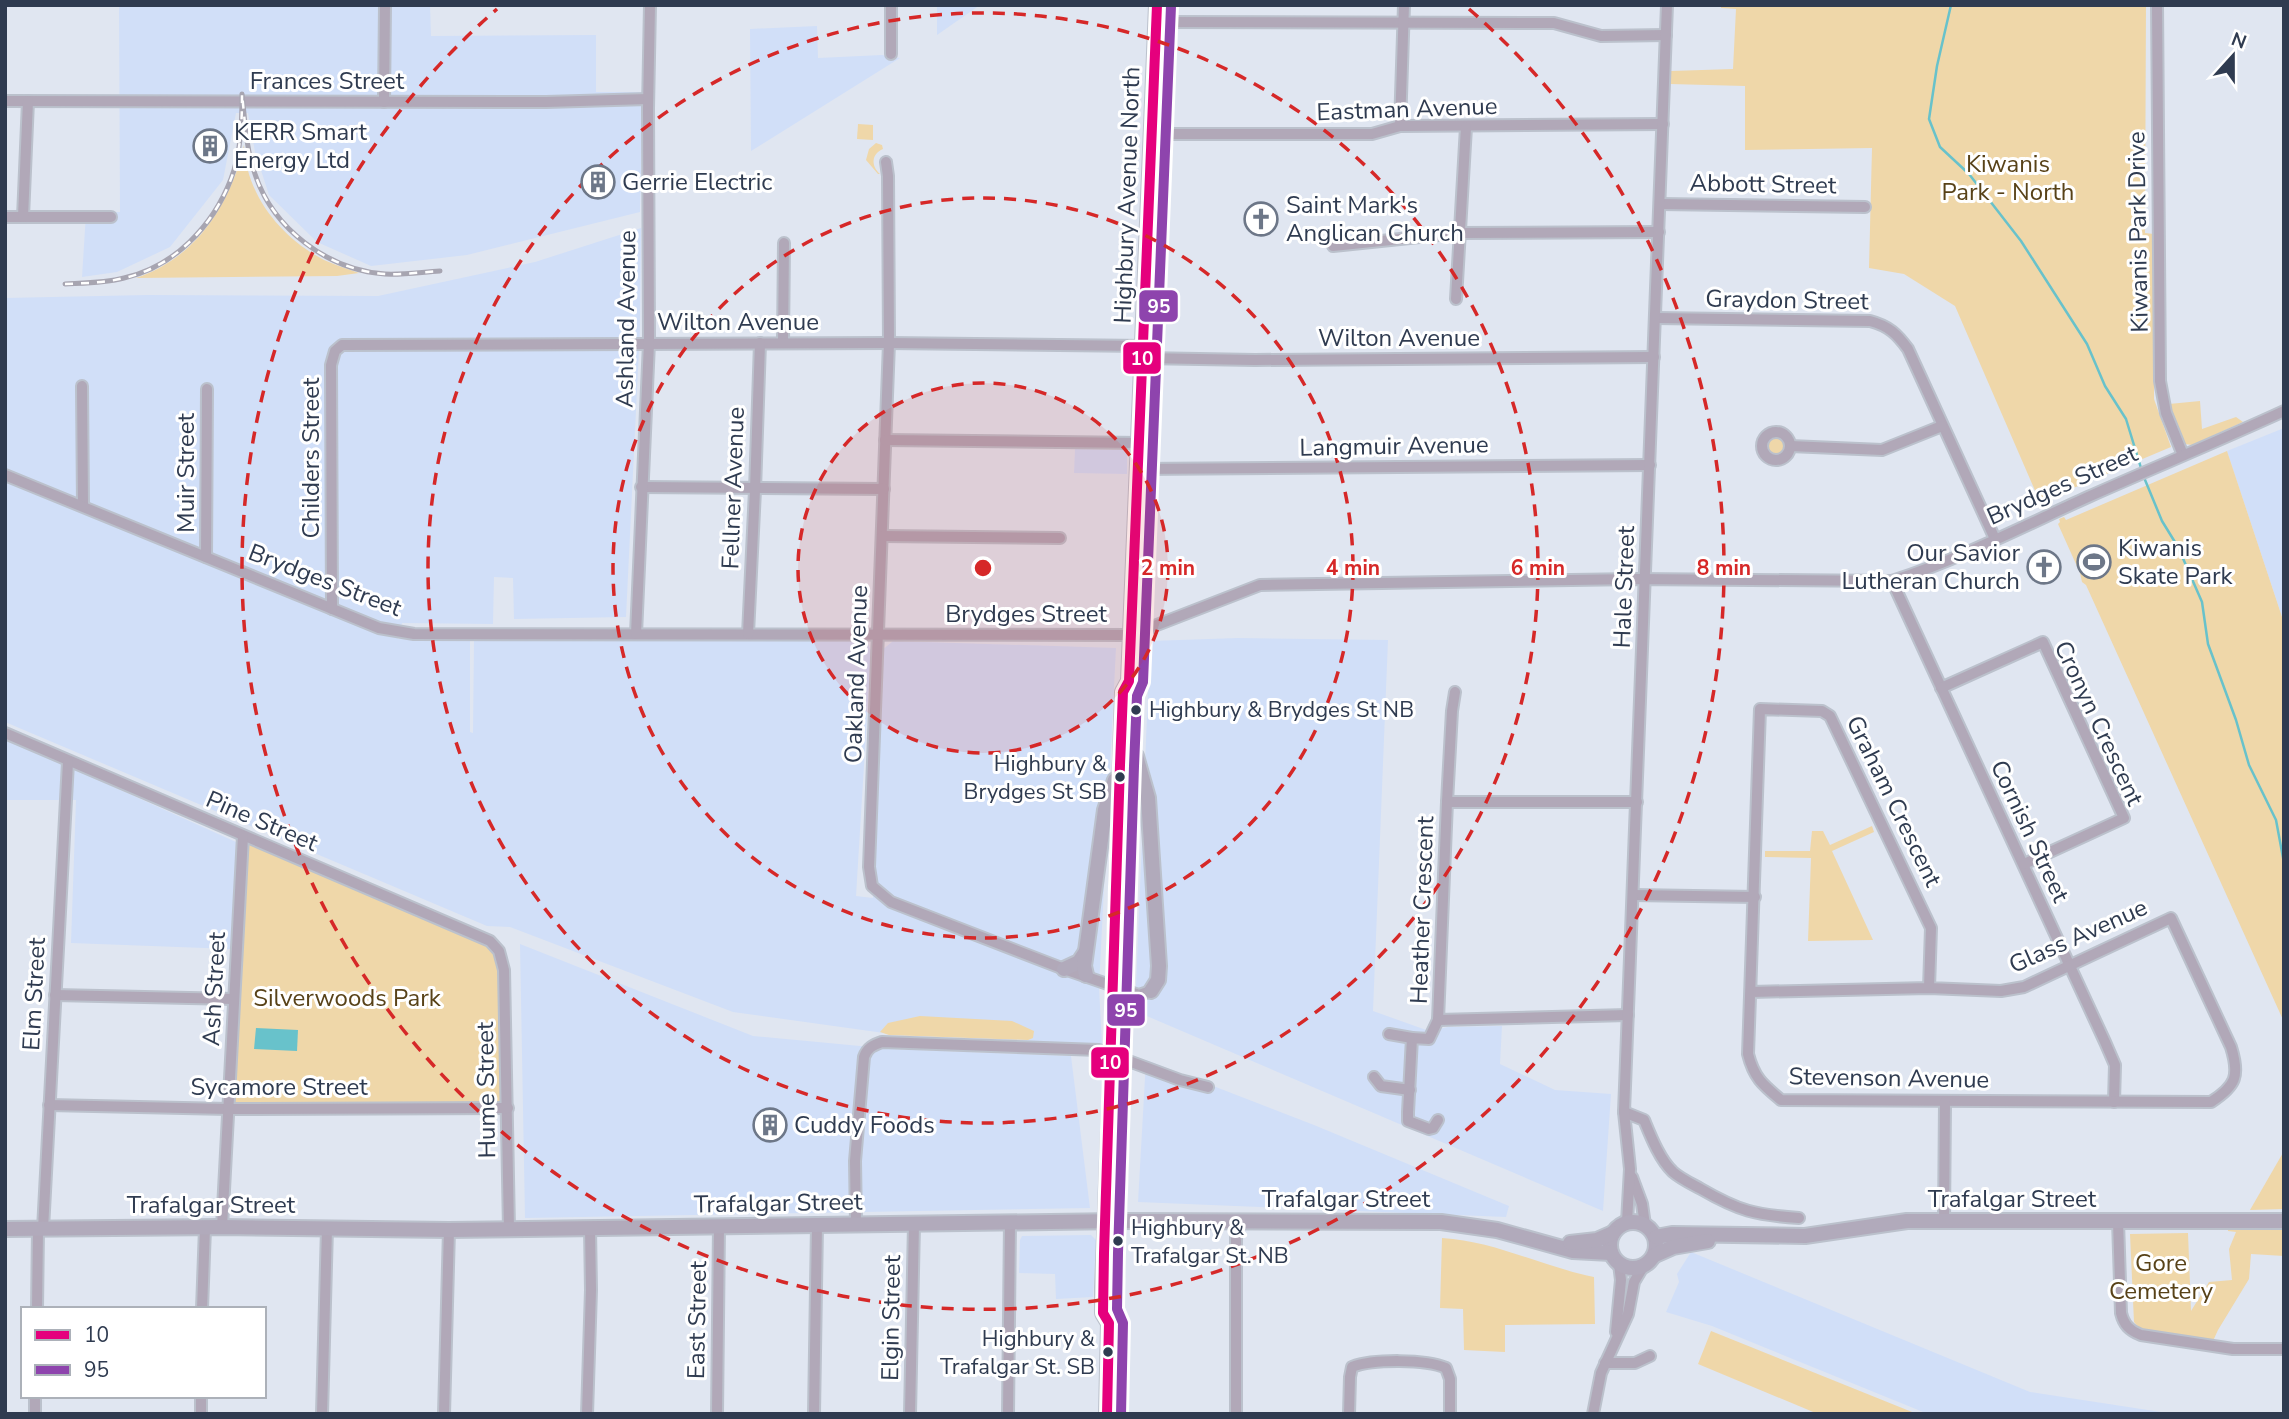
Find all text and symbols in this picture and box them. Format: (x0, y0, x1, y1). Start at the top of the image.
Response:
north arrow (2198, 21, 2268, 91)
text: N (2227, 26, 2250, 56)
street label: Frances Street (250, 65, 405, 97)
street label: Highbury Avenue North (1107, 66, 1147, 324)
street label: Eastman Avenue (1316, 90, 1498, 128)
place label: KERR Smart Energy Ltd (234, 116, 368, 176)
building icon: KERR Smart Energy Ltd (191, 127, 229, 165)
street label: Kiwanis Park Drive (2120, 131, 2156, 333)
park label: Kiwanis Park - North (1942, 148, 2074, 208)
building icon: Gerrie Electric (579, 163, 617, 201)
place label: Gerrie Electric (622, 166, 772, 198)
street label: Abbott Street (1689, 167, 1837, 201)
place label: Saint Mark's Anglican Church (1286, 189, 1464, 249)
church icon: Saint Mark's Anglican Church (1242, 200, 1280, 238)
street label: Ashland Avenue (608, 230, 644, 408)
street label: Graydon Street (1705, 283, 1869, 317)
line badge: 95 (1138, 289, 1179, 323)
text: 95 (1148, 294, 1170, 320)
street label: Wilton Avenue (657, 306, 819, 338)
street label: Wilton Avenue (1318, 322, 1480, 354)
line badge: 10 (1122, 341, 1162, 375)
text: 10 (1131, 346, 1153, 372)
street label: Childers Street (295, 377, 327, 538)
street label: Fellner Avenue (714, 406, 752, 570)
street label: Muir Street (170, 413, 202, 533)
street label: Langmuir Avenue (1299, 428, 1489, 464)
street label: Brydges Street (1982, 437, 2143, 533)
street label: Hale Street (1606, 525, 1642, 649)
place label: Kiwanis Skate Park (2118, 532, 2234, 592)
street label: Brydges Street (244, 536, 407, 624)
place label: Our Savior Lutheran Church (1842, 537, 2020, 597)
sports icon: Kiwanis Skate Park (2075, 543, 2113, 581)
church icon: Our Savior Lutheran Church (2025, 548, 2063, 586)
text: 2 min (1141, 554, 1195, 582)
text: 4 min (1326, 554, 1380, 582)
text: 6 min (1511, 554, 1565, 582)
text: 8 min (1697, 554, 1751, 582)
centre of rings (971, 556, 995, 580)
street label: Oakland Avenue (837, 584, 875, 764)
street label: Brydges Street (945, 598, 1107, 630)
street label: Cronyn Crescent (2047, 636, 2151, 811)
place label: Highbury & Brydges St NB (1149, 695, 1414, 725)
marker: Highbury & Brydges St NB (1129, 703, 1143, 717)
street label: Graham Crescent (1839, 710, 1949, 892)
place label: Highbury & Brydges St SB (964, 749, 1108, 807)
street label: Cornish Street (1983, 755, 2077, 908)
marker: Highbury & Brydges St SB (1113, 770, 1127, 784)
street label: Pine Street (201, 783, 323, 859)
street label: Heather Crescent (1403, 815, 1441, 1004)
street label: Glass Avenue (2004, 891, 2152, 981)
street label: Ash Street (195, 931, 233, 1047)
street label: Elm Street (15, 936, 53, 1051)
park label: Silverwoods Park (253, 982, 442, 1014)
line badge: 95 (1106, 993, 1146, 1027)
text: 95 (1115, 998, 1137, 1024)
street label: Hume Street (469, 1021, 503, 1159)
line badge: 10 (1090, 1046, 1130, 1079)
text: 10 (1099, 1050, 1121, 1076)
street label: Stevenson Avenue (1788, 1060, 1990, 1096)
street label: Sycamore Street (190, 1071, 368, 1103)
building icon: Cuddy Foods (751, 1106, 789, 1144)
place label: Cuddy Foods (794, 1109, 935, 1141)
street label: Trafalgar Street (1262, 1183, 1431, 1215)
street label: Trafalgar Street (1928, 1183, 2097, 1215)
street label: Trafalgar Street (694, 1186, 863, 1220)
street label: Trafalgar Street (127, 1189, 296, 1221)
place label: Highbury & Trafalgar St. NB (1131, 1213, 1289, 1271)
marker: Highbury & Trafalgar St. NB (1111, 1234, 1125, 1248)
park label: Gore Cemetery (2109, 1247, 2214, 1307)
street label: Elgin Street (874, 1254, 908, 1381)
street label: East Street (680, 1260, 714, 1379)
legend (21, 1307, 266, 1398)
text: 10 (84, 1321, 109, 1349)
place label: Highbury & Trafalgar St. SB (940, 1324, 1096, 1382)
marker: Highbury & Trafalgar St. SB (1101, 1345, 1115, 1359)
text: 95 (84, 1356, 109, 1384)

